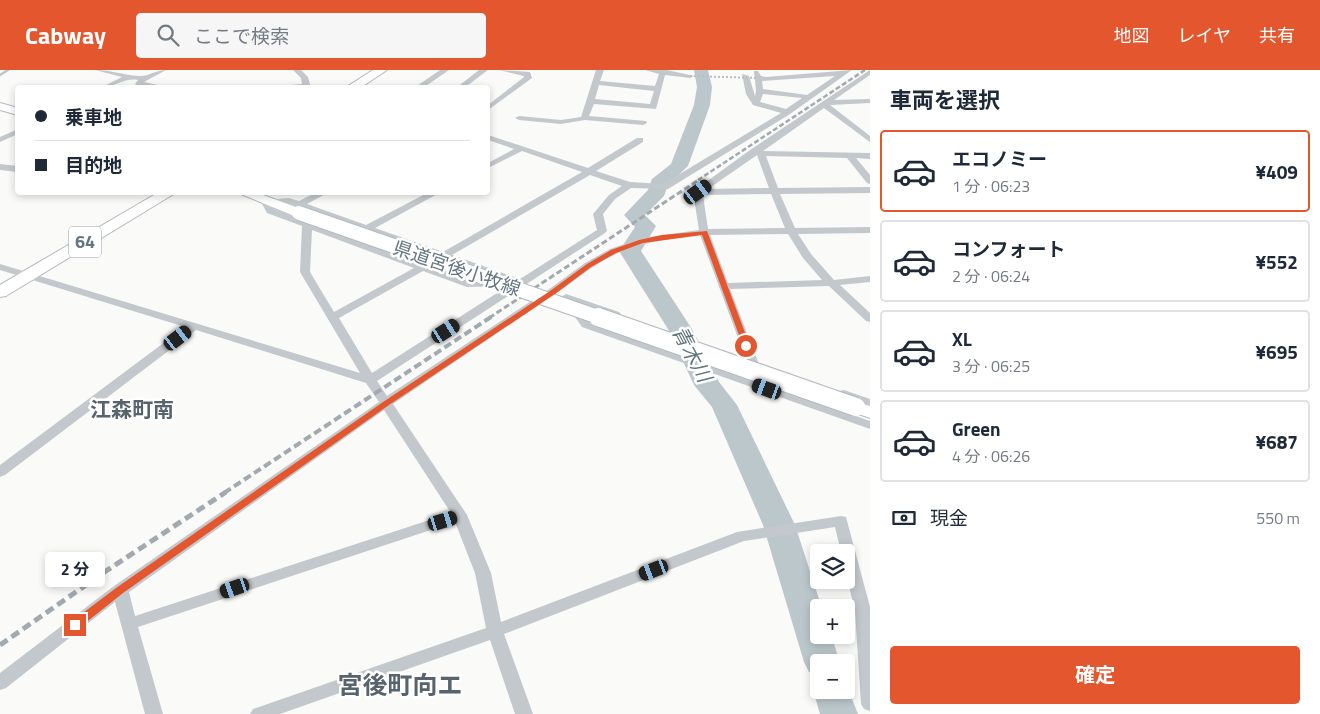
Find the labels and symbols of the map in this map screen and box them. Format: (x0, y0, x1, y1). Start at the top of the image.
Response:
car (681, 177, 714, 207)
road number: 64 (69, 226, 101, 258)
street label: 県道宮後小牧線 (390, 232, 525, 303)
car (429, 317, 462, 345)
water label: 青木川 (665, 320, 721, 389)
car (161, 323, 194, 353)
route start (735, 335, 757, 357)
car (750, 377, 783, 401)
district label: 江森町南 (90, 393, 174, 425)
car (426, 509, 459, 533)
callout: 2 分 (45, 552, 105, 588)
car (637, 558, 670, 582)
car (218, 576, 251, 600)
route end (64, 614, 86, 636)
district label: 宮後町向エ (337, 666, 463, 704)

